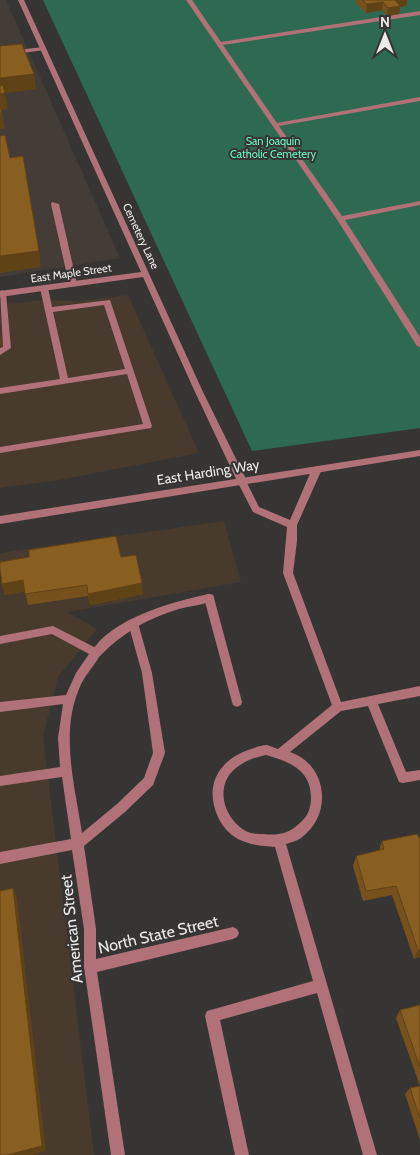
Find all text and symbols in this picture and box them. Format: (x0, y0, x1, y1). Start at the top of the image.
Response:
north arrow (360, 10, 410, 60)
text: N (380, 13, 390, 31)
park label: San Joaquin Catholic Cemetery (230, 134, 316, 161)
street label: Cemetery Lane (120, 201, 162, 271)
street label: East Maple Street (30, 260, 113, 286)
street label: East Harding Way (155, 455, 261, 489)
street label: American Street (56, 873, 87, 984)
street label: North State Street (96, 911, 221, 958)

